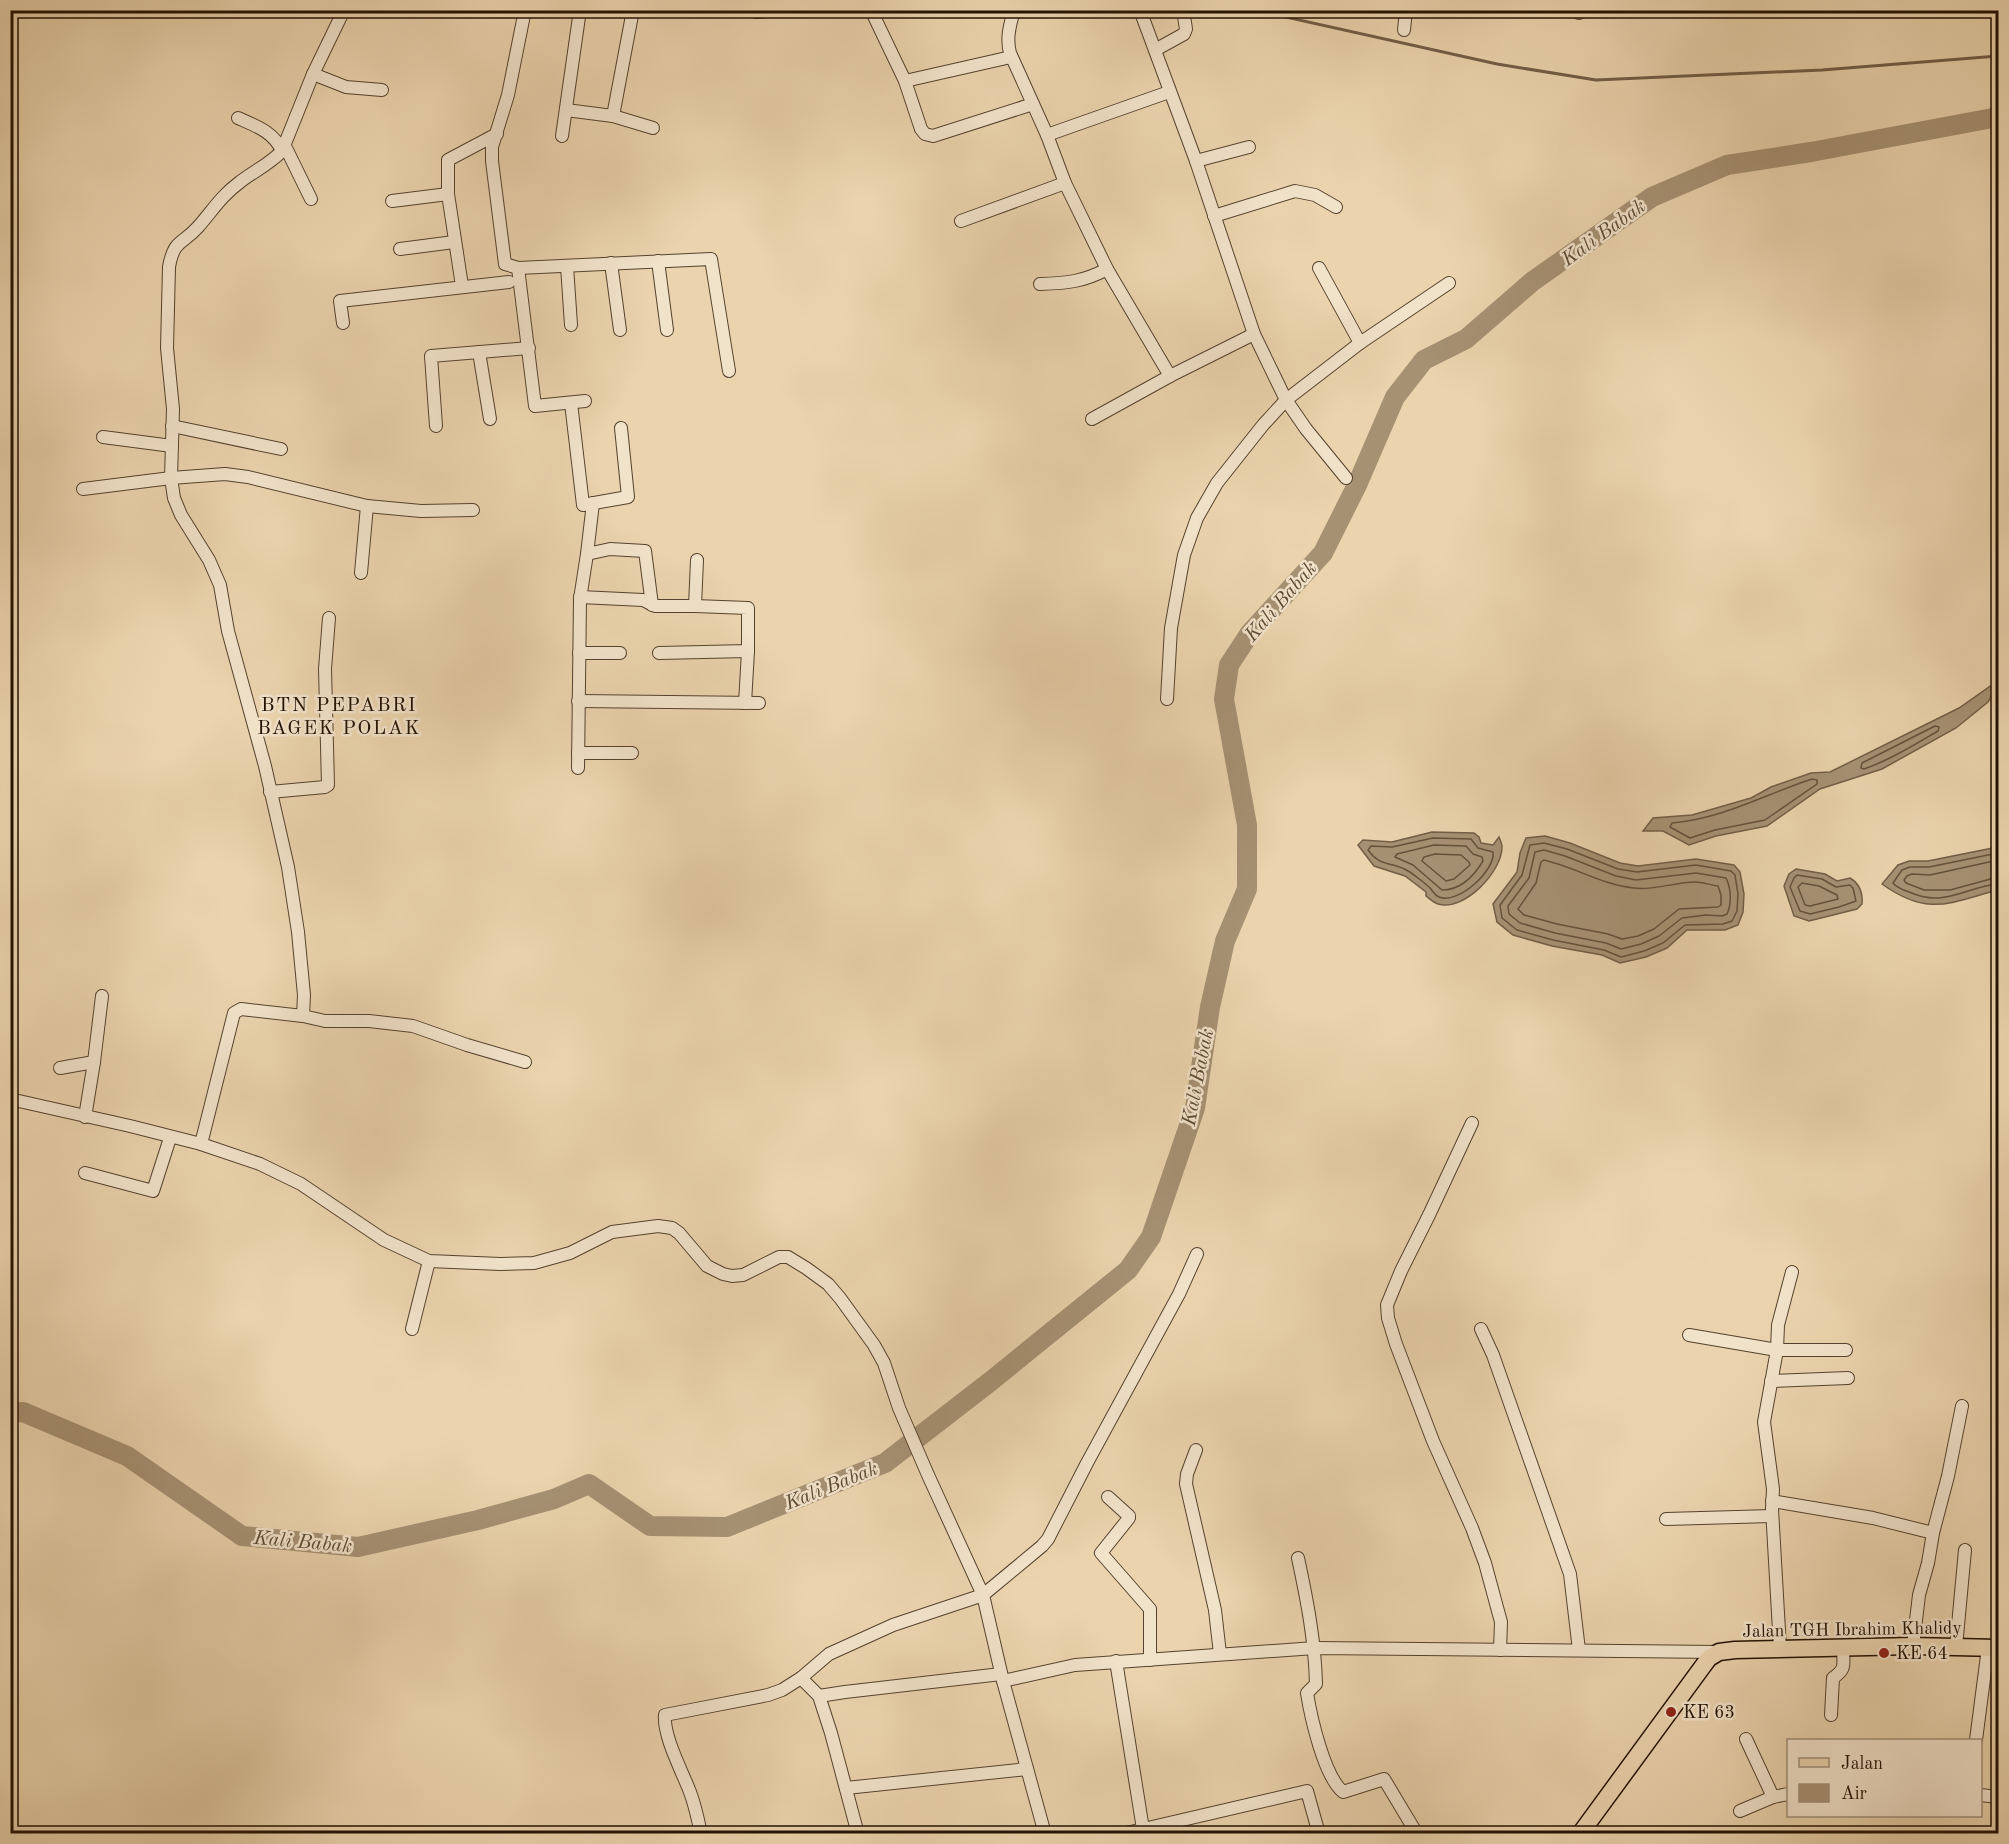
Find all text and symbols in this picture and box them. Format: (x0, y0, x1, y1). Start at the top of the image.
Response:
water label: Kali Babak (1558, 196, 1650, 271)
water label: Kali Babak (1241, 558, 1322, 647)
district label: BTN PEPABRI BAGEK POLAK (257, 696, 421, 739)
water label: Kali Babak (1180, 1027, 1218, 1129)
water label: Kali Babak (781, 1459, 881, 1515)
water label: Kali Babak (252, 1529, 353, 1557)
street label: Jalan TGH Ibrahim Khalidy (1742, 1619, 1962, 1641)
place label: KE 64 (1896, 1645, 1948, 1663)
marker: KE 64 (1877, 1646, 1891, 1660)
place label: KE 63 (1683, 1704, 1735, 1722)
marker: KE 63 (1664, 1705, 1678, 1719)
legend (1787, 1739, 1982, 1817)
text: Jalan (1841, 1755, 1883, 1773)
text: Air (1841, 1785, 1868, 1803)

